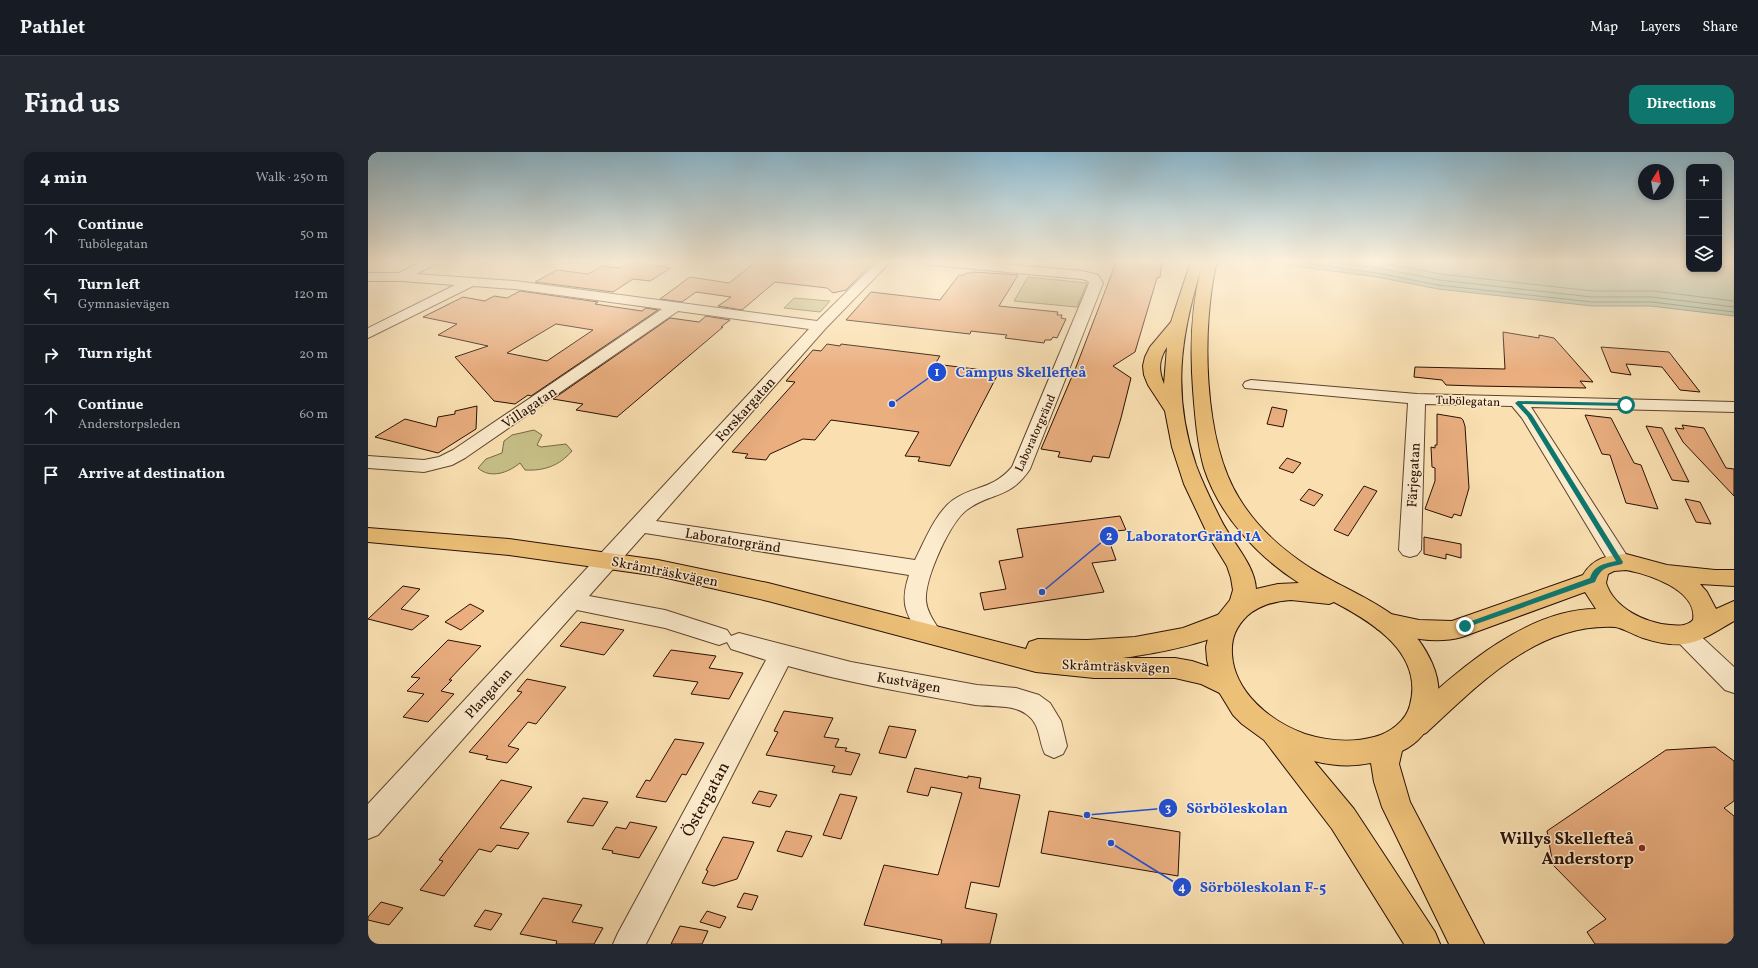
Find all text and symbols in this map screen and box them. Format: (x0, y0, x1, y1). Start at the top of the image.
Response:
text: Pathlet (20, 15, 85, 41)
text: Map (1590, 18, 1618, 37)
text: Layers (1640, 18, 1680, 37)
text: Share (1702, 18, 1738, 37)
text: Find us (24, 85, 120, 124)
button: Directions (1629, 85, 1734, 124)
north arrow (1638, 164, 1674, 200)
map controls (1686, 164, 1722, 272)
button: + (1686, 164, 1722, 200)
text: 4 min (40, 167, 87, 190)
text: Walk · 250 m (256, 169, 328, 187)
button: − (1686, 200, 1722, 236)
text: Continue (78, 215, 143, 236)
icon: ahead (40, 224, 62, 246)
text: 50 m (300, 226, 328, 244)
text: Tubölegatan (78, 236, 148, 254)
button: layers (1686, 236, 1722, 272)
text: Turn left (78, 275, 140, 296)
icon: left (40, 284, 62, 306)
text: 120 m (294, 286, 328, 304)
text: Gymnasievägen (78, 296, 170, 314)
icon: right (40, 344, 62, 366)
text: Turn right (78, 344, 152, 365)
text: 20 m (299, 346, 328, 364)
callout: Campus Skellefteå (927, 358, 1094, 385)
text: Campus Skellefteå (956, 363, 1086, 384)
text: 1 (935, 365, 940, 381)
street label: Forskargatan (712, 374, 780, 446)
street label: Villagatan (499, 383, 561, 434)
street label: Laboratorgränd (1012, 392, 1060, 475)
street label: Tubölegatan (1435, 393, 1501, 411)
text: Continue (78, 395, 143, 416)
route start (1617, 396, 1635, 414)
icon: ahead (40, 404, 62, 426)
text: 60 m (300, 406, 328, 424)
text: Anderstorpsleden (78, 416, 181, 434)
street label: Färjegatan (1403, 442, 1426, 508)
icon: arrive (40, 464, 62, 486)
text: Arrive at destination (78, 464, 225, 485)
callout: LaboratorGränd 1A (1099, 523, 1270, 550)
street label: Laboratorgränd (683, 525, 782, 558)
text: LaboratorGränd 1A (1126, 527, 1262, 548)
text: 2 (1106, 529, 1112, 545)
street label: Skråmträskvägen (610, 553, 720, 592)
route end (1456, 617, 1474, 635)
street label: Skråmträskvägen (1061, 656, 1170, 679)
street label: Plangatan (461, 665, 517, 723)
street label: Kustvägen (875, 668, 942, 698)
street label: Östergatan (677, 758, 736, 841)
callout: Sörböleskolan (1158, 795, 1296, 822)
text: Sörböleskolan (1186, 799, 1288, 820)
text: 3 (1165, 801, 1171, 817)
place label: Willys Skellefteå Anderstorp (1500, 828, 1634, 871)
marker: Willys Skellefteå Anderstorp (1637, 843, 1647, 853)
callout: Sörböleskolan F-5 (1172, 873, 1334, 900)
text: Sörböleskolan F-5 (1200, 878, 1326, 899)
text: 4 (1178, 880, 1186, 896)

